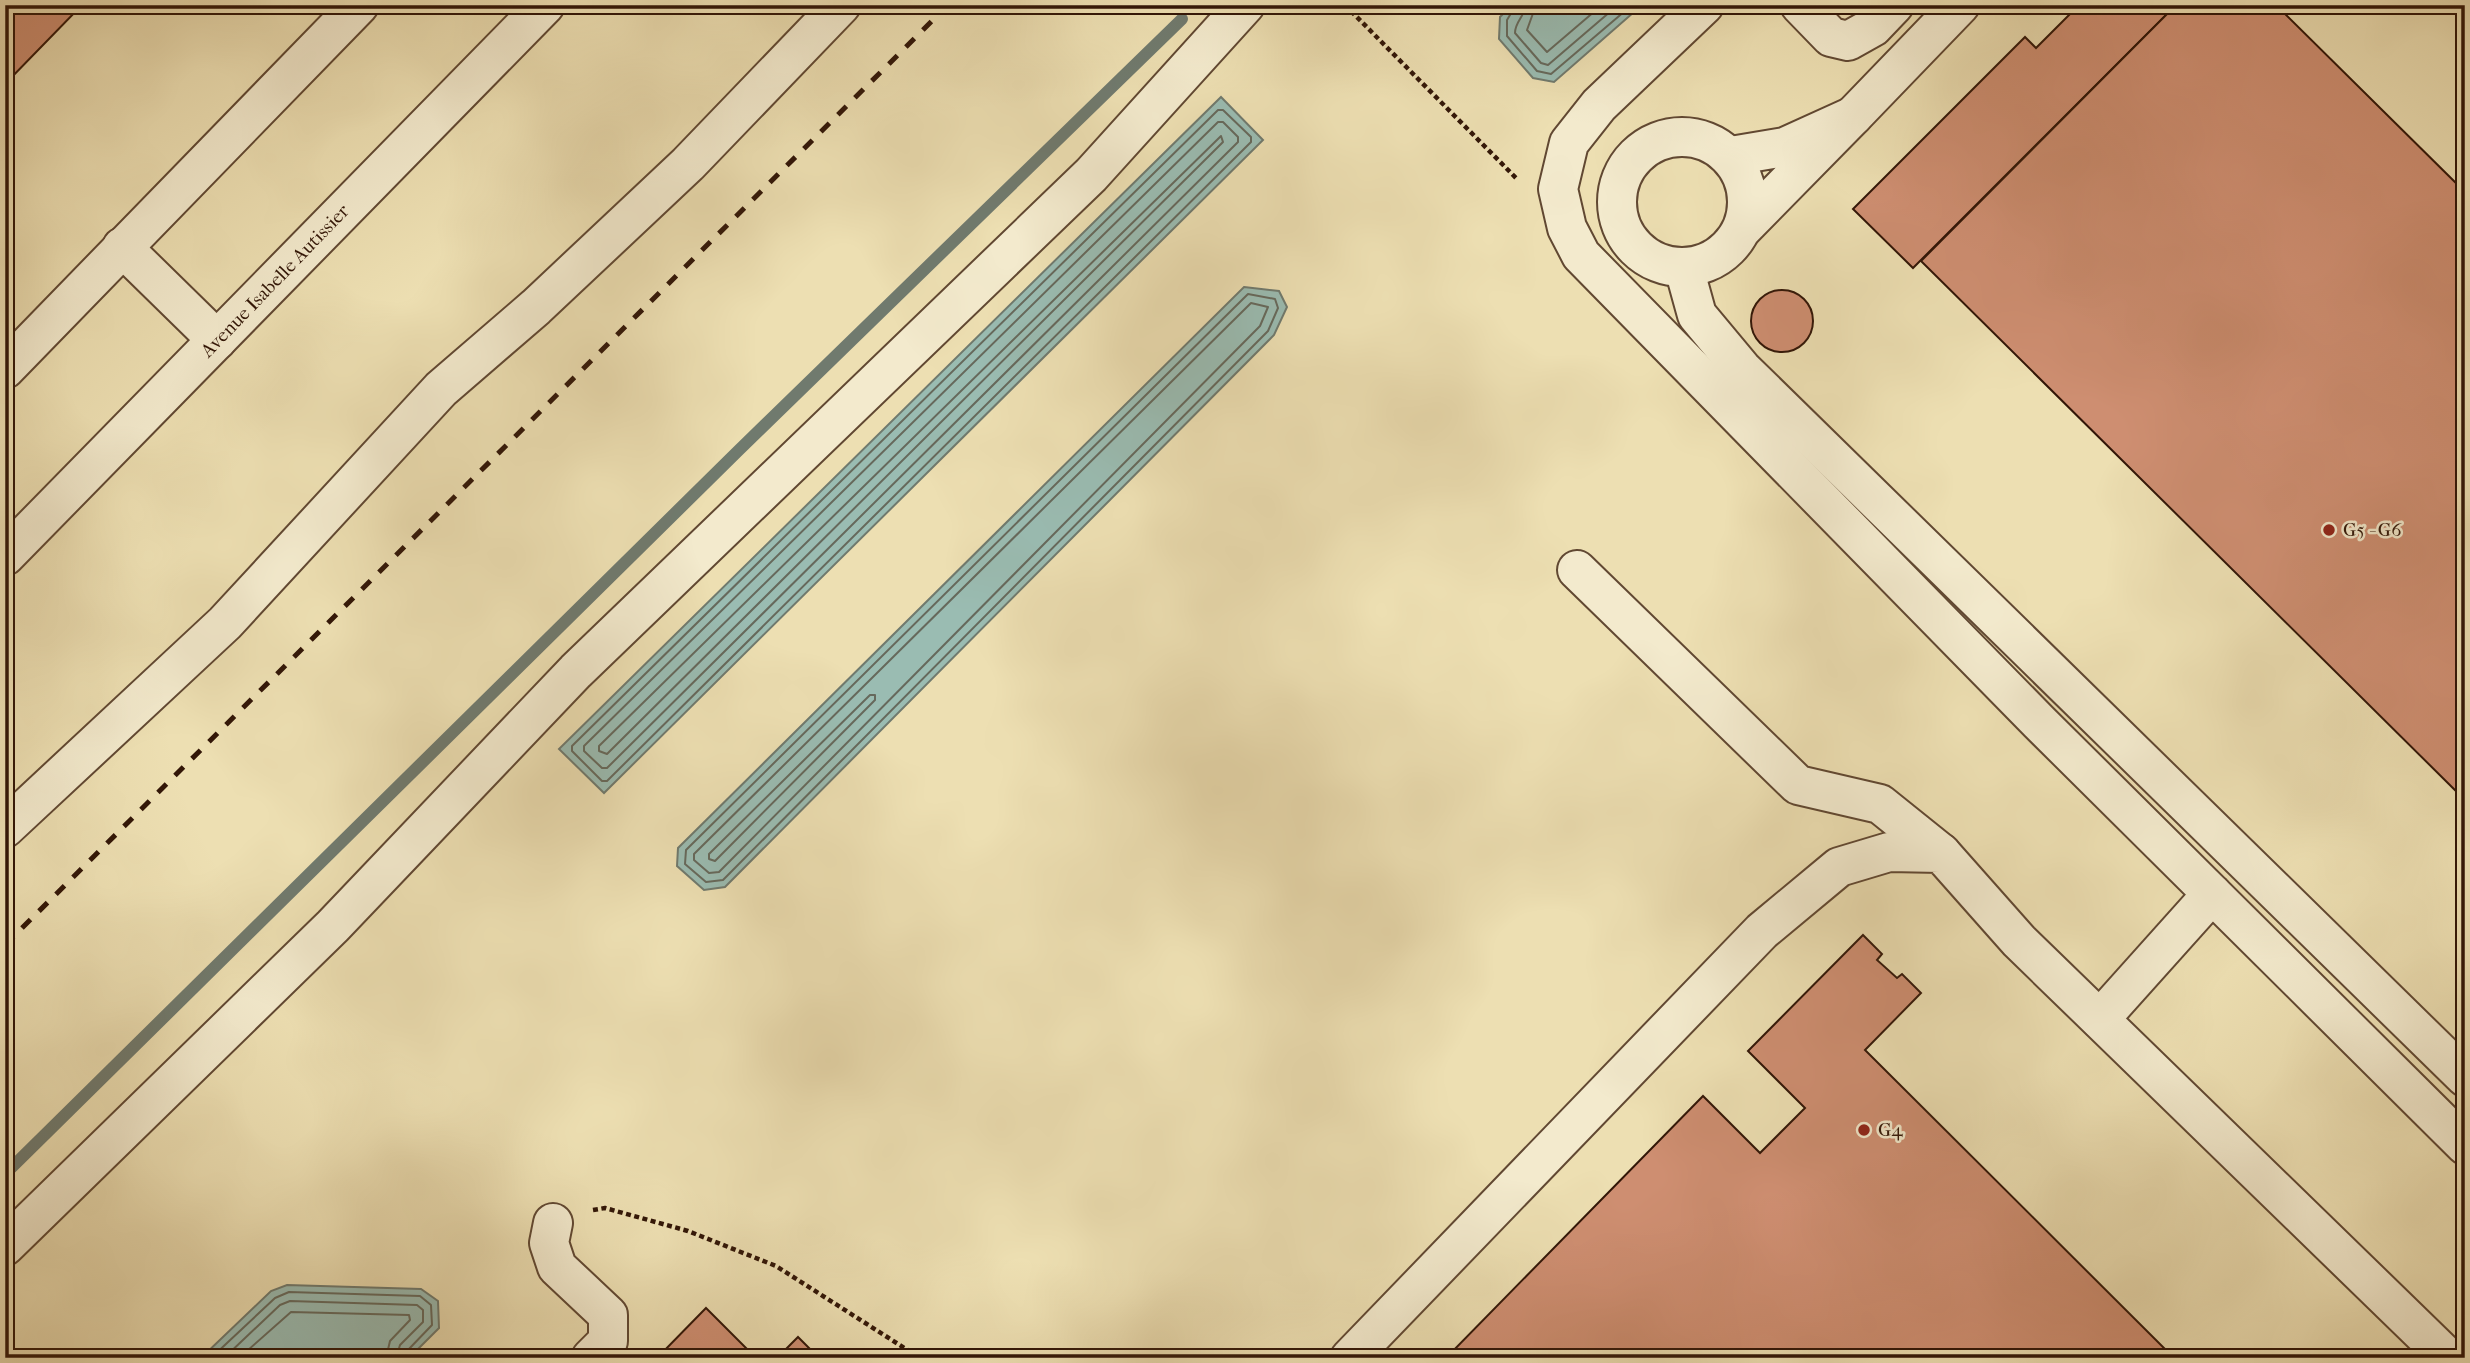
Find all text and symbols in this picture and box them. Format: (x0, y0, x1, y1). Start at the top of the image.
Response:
street label: Avenue Isabelle Autissier (196, 199, 354, 363)
place label: G5 - G6 (2343, 519, 2402, 541)
marker: G5 - G6 (2321, 522, 2337, 538)
place label: G4 (1878, 1119, 1903, 1141)
marker: G4 (1856, 1122, 1872, 1138)

